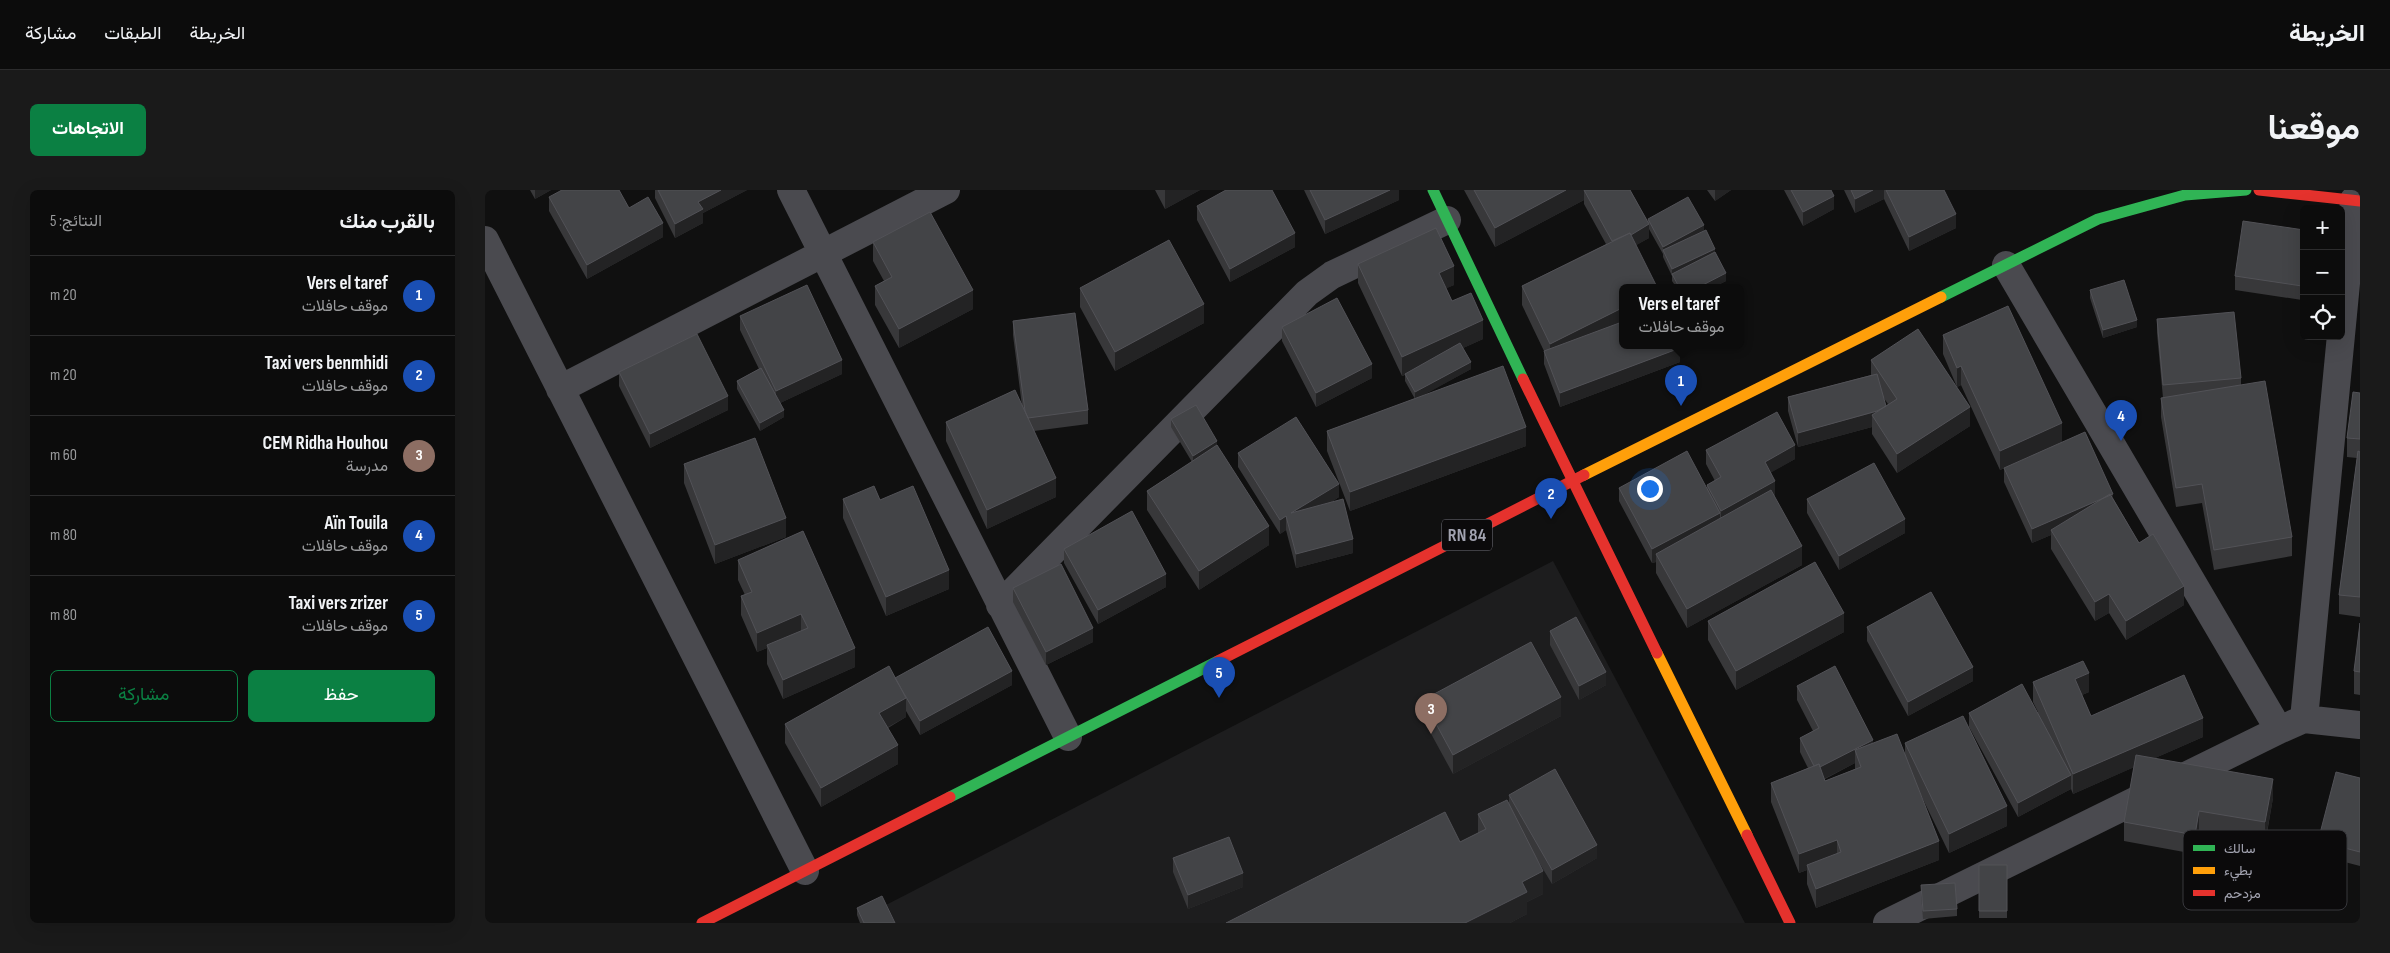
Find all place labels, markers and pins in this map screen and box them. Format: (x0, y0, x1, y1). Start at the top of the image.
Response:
pin: 1 (1665, 365, 1697, 406)
pin: 4 (2105, 400, 2137, 441)
pin: 2 (1535, 478, 1567, 519)
pin: 5 (1203, 657, 1235, 698)
pin: 3 (1415, 693, 1447, 734)

